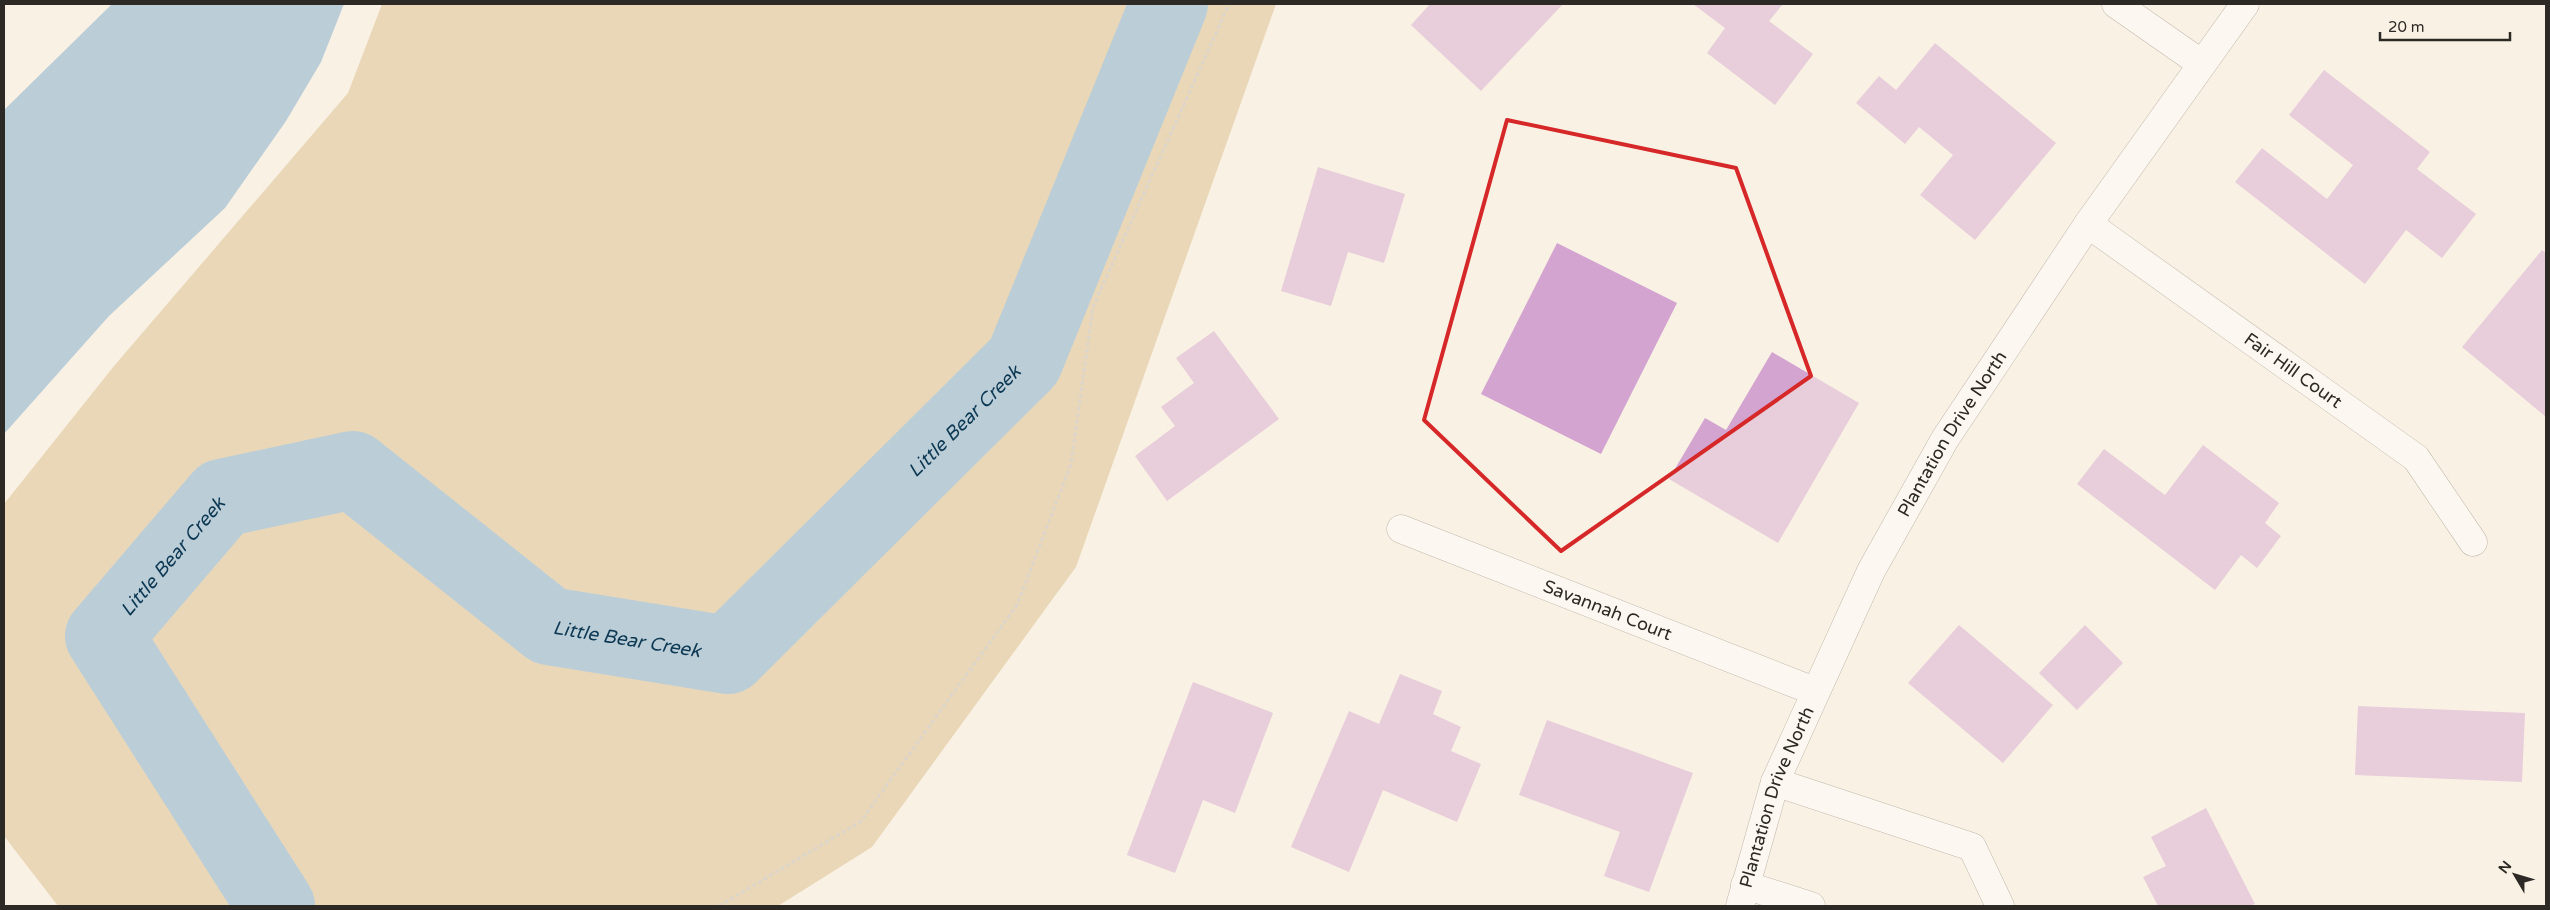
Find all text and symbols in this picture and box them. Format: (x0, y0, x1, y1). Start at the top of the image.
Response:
scale bar (2380, 10, 2510, 42)
text: 20 m (2388, 18, 2425, 36)
street label: Fair Hill Court (2240, 328, 2347, 413)
street label: Plantation Drive North (1893, 347, 2012, 521)
water label: Little Bear Creek (904, 360, 1027, 482)
water label: Little Bear Creek (116, 492, 231, 621)
street label: Savannah Court (1540, 575, 1675, 645)
water label: Little Bear Creek (551, 617, 704, 663)
street label: Plantation Drive North (1735, 703, 1819, 890)
north arrow (2490, 850, 2540, 900)
text: N (2495, 858, 2515, 877)

